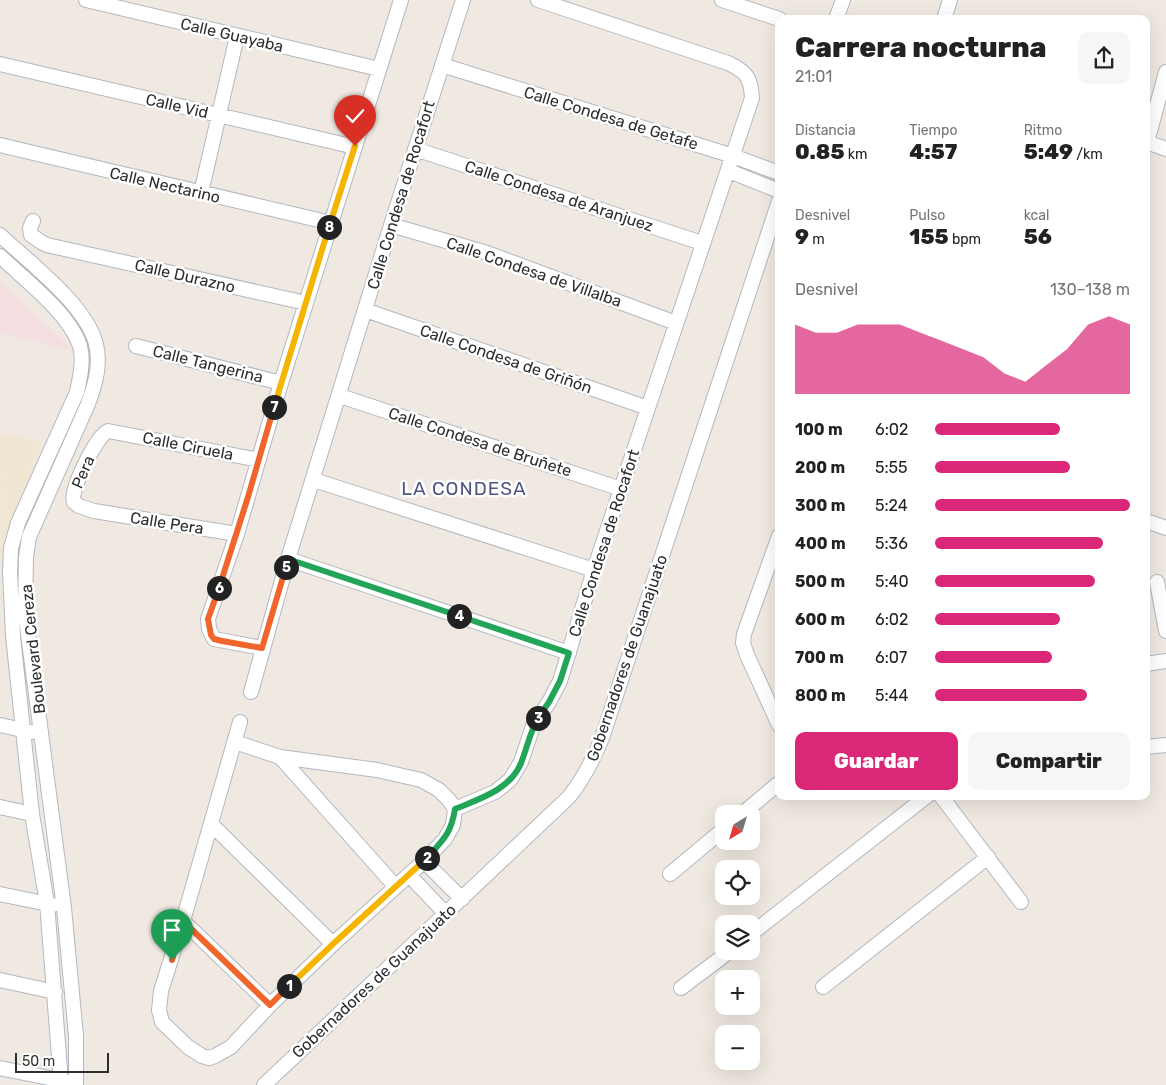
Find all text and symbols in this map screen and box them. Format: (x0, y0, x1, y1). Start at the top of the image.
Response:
street label: Calle Guayaba (179, 14, 285, 56)
text: Carrera nocturna (795, 31, 1047, 64)
button: share (1078, 32, 1130, 84)
text: 21:01 (795, 67, 832, 86)
street label: Calle Condesa de Getafe (522, 82, 700, 154)
street label: Calle Vid (144, 90, 210, 122)
pin (334, 95, 376, 146)
street label: Calle Condesa de Rocafort (363, 98, 439, 292)
icon: check (341, 102, 369, 130)
text: Distancia (795, 122, 856, 139)
text: Tiempo (909, 122, 957, 139)
text: Ritmo (1024, 122, 1062, 139)
text: 0.85 (795, 139, 844, 164)
text: 4:57 (909, 139, 957, 164)
text: 5:49 (1024, 139, 1073, 164)
text: km (844, 146, 868, 163)
text: /km (1073, 146, 1103, 163)
street label: Calle Condesa de Aranjuez (462, 157, 656, 235)
street label: Calle Nectarino (108, 163, 222, 207)
text: Desnivel (795, 207, 850, 224)
text: Pulso (909, 207, 945, 224)
text: kcal (1024, 207, 1049, 224)
pin: 8 (316, 214, 342, 240)
text: 8 (325, 219, 334, 236)
text: 9 (795, 224, 809, 249)
text: 155 (909, 224, 948, 249)
text: 56 (1024, 224, 1052, 249)
text: m (809, 231, 825, 248)
text: bpm (948, 231, 981, 248)
street label: Calle Condesa de Villalba (444, 233, 624, 311)
street label: Calle Durazno (133, 255, 237, 297)
text: Desnivel (795, 280, 858, 299)
text: 130–138 m (1050, 280, 1130, 299)
street label: Calle Condesa de Griñón (417, 321, 595, 397)
street label: Calle Tangerina (151, 341, 265, 387)
pin: 7 (262, 394, 286, 420)
text: 7 (270, 399, 279, 416)
street label: Calle Condesa de Bruñete (386, 403, 574, 481)
text: 100 m (795, 420, 843, 439)
text: 6:02 (875, 420, 908, 439)
street label: Calle Ciruela (141, 428, 235, 464)
street label: Calle Condesa de Rocafort (565, 447, 643, 639)
street label: Pera (67, 453, 99, 491)
text: 200 m (795, 458, 845, 477)
text: 5:55 (875, 458, 908, 477)
district label: LA CONDESA (401, 477, 527, 500)
text: 300 m (795, 496, 845, 515)
text: 5:24 (875, 496, 908, 515)
street label: Calle Pera (129, 508, 205, 538)
text: 400 m (795, 534, 846, 553)
text: 5:36 (875, 534, 908, 553)
street label: Gobernadores de Guanajuato (583, 552, 671, 764)
pin: 5 (274, 554, 298, 580)
text: 5 (282, 559, 291, 576)
text: 500 m (795, 572, 845, 591)
text: 5:40 (875, 572, 909, 591)
pin: 6 (206, 576, 232, 600)
text: 6 (215, 580, 224, 597)
street label: Boulevard Cereza (17, 583, 49, 715)
pin: 4 (446, 604, 472, 628)
text: 4 (455, 608, 464, 625)
text: 600 m (795, 610, 845, 629)
text: 6:02 (875, 610, 908, 629)
text: 700 m (795, 648, 844, 667)
text: 6:07 (875, 648, 907, 667)
text: 800 m (795, 686, 846, 705)
text: 5:44 (875, 686, 908, 705)
pin: 3 (526, 706, 550, 730)
text: 3 (534, 710, 543, 727)
button: Guardar (795, 732, 958, 790)
button: Compartir (968, 732, 1130, 790)
north arrow (715, 805, 760, 850)
map controls (715, 805, 760, 1070)
pin: 2 (414, 846, 440, 870)
text: 2 (423, 850, 432, 867)
button: locate (715, 860, 760, 905)
street label: Gobernadores de Guanajuato (288, 900, 460, 1062)
pin (151, 909, 193, 960)
button: layers (715, 915, 760, 960)
icon: arrive (158, 916, 186, 944)
button: + (715, 970, 760, 1015)
pin: 1 (276, 974, 302, 998)
text: 1 (286, 978, 293, 995)
button: − (715, 1025, 760, 1070)
scale bar (15, 1050, 109, 1073)
text: 50 m (22, 1053, 55, 1070)

